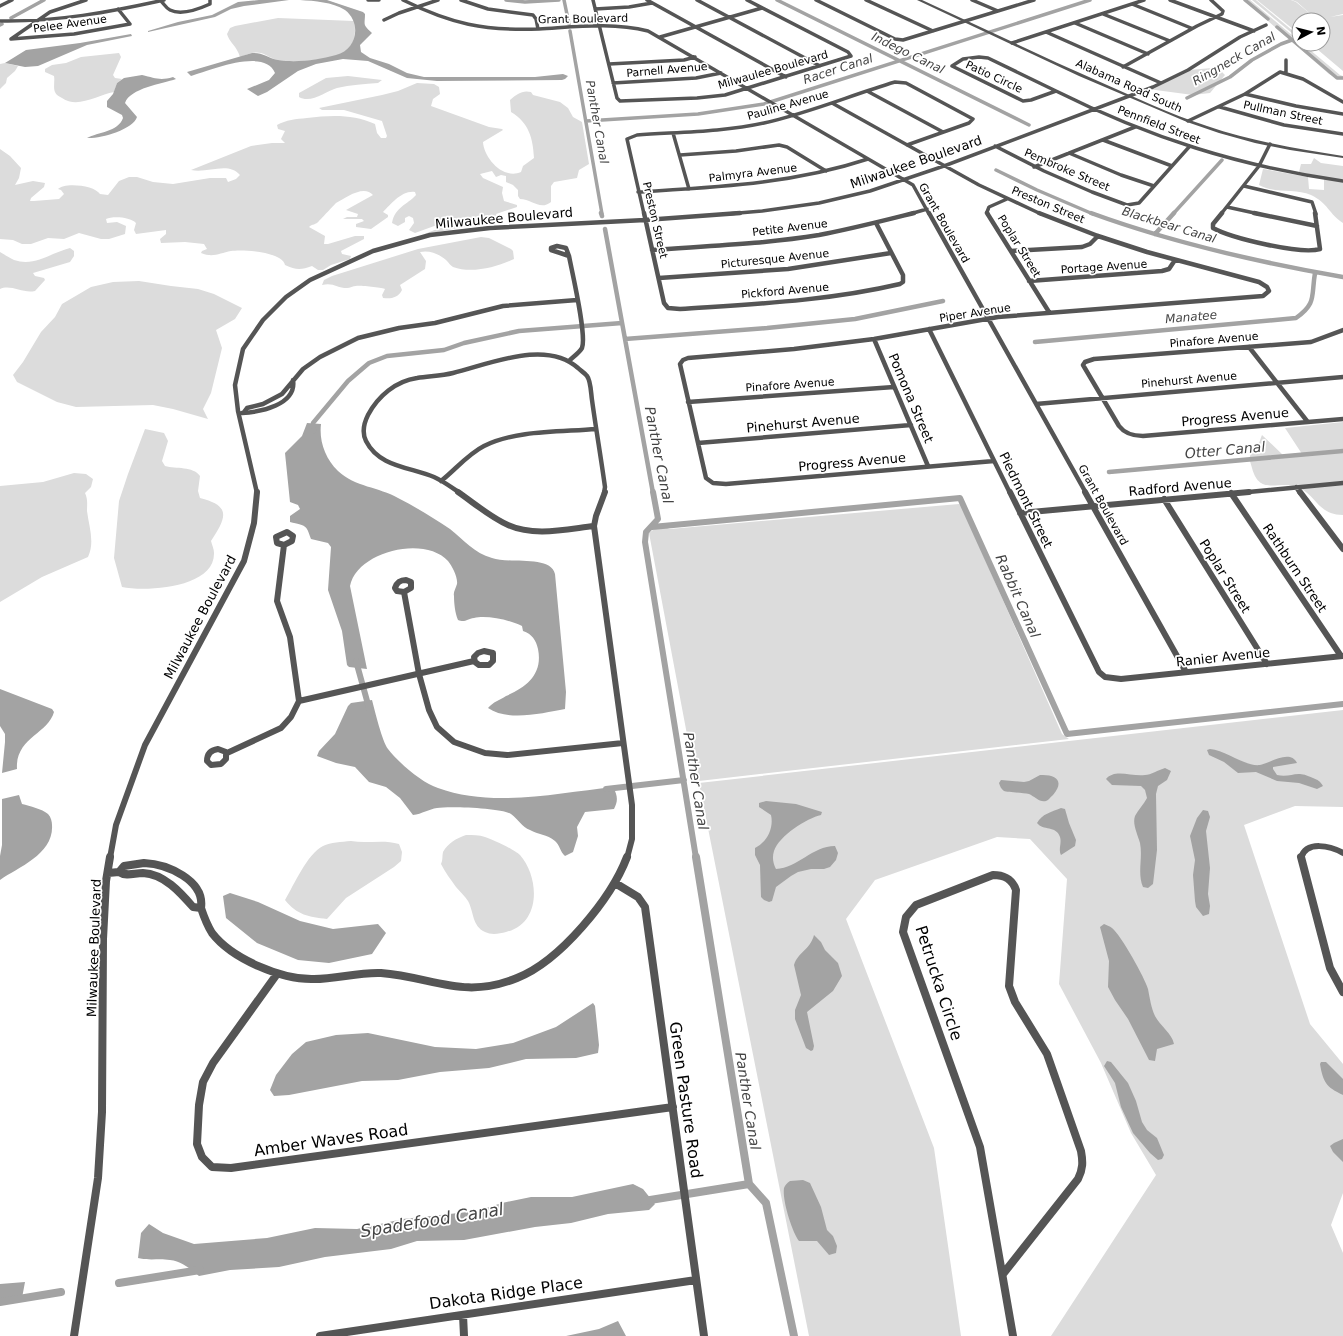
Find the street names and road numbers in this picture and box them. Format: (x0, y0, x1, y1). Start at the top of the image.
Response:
street label: Pelee Avenue (32, 12, 108, 36)
street label: Grant Boulevard (538, 12, 628, 26)
street label: Milwaulee Boulevard (716, 48, 830, 92)
street label: Alabama Road South (1074, 57, 1184, 115)
street label: Patio Circle (963, 58, 1025, 96)
street label: Parnell Avenue (626, 60, 708, 80)
street label: Pauline Avenue (746, 87, 830, 123)
street label: Pullman Street (1242, 98, 1325, 128)
street label: Pennfield Street (1116, 103, 1203, 147)
street label: Milwaukee Boulevard (848, 132, 984, 192)
street label: Pembroke Street (1022, 146, 1112, 194)
street label: Palmyra Avenue (708, 161, 798, 185)
street label: Preston Street (640, 180, 670, 260)
street label: Grant Boulevard (916, 181, 972, 265)
street label: Preston Street (1009, 184, 1087, 227)
street label: Milwaukee Boulevard (434, 205, 574, 231)
street label: Poplar Street (995, 212, 1044, 280)
street label: Petite Avenue (752, 217, 829, 239)
street label: Picturesque Avenue (720, 247, 830, 271)
street label: Portage Avenue (1060, 257, 1148, 277)
street label: Pickford Avenue (741, 281, 830, 301)
street label: Piper Avenue (938, 301, 1012, 325)
street label: Pinafore Avenue (1169, 330, 1259, 350)
street label: Pomona Street (885, 351, 937, 445)
street label: Pinehurst Avenue (1141, 369, 1238, 391)
street label: Pinafore Avenue (745, 375, 835, 395)
street label: Progress Avenue (1181, 405, 1289, 429)
street label: Pinehurst Avenue (746, 411, 860, 435)
street label: Progress Avenue (798, 450, 906, 474)
street label: Piedmont Street (996, 450, 1056, 550)
street label: Grant Boulevard (1075, 462, 1131, 548)
street label: Radford Avenue (1128, 475, 1232, 499)
street label: Rathburn Street (1260, 521, 1330, 615)
street label: Poplar Street (1196, 536, 1254, 616)
street label: Milwaukee Boulevard (161, 552, 239, 682)
street label: Ranier Avenue (1175, 645, 1271, 669)
street label: Milwaukee Boulevard (84, 879, 104, 1017)
street label: Petrucka Circle (911, 923, 967, 1043)
street label: Green Pasture Road (666, 1020, 706, 1180)
street label: Amber Waves Road (253, 1120, 409, 1160)
street label: Dakota Ridge Place (428, 1273, 584, 1313)

